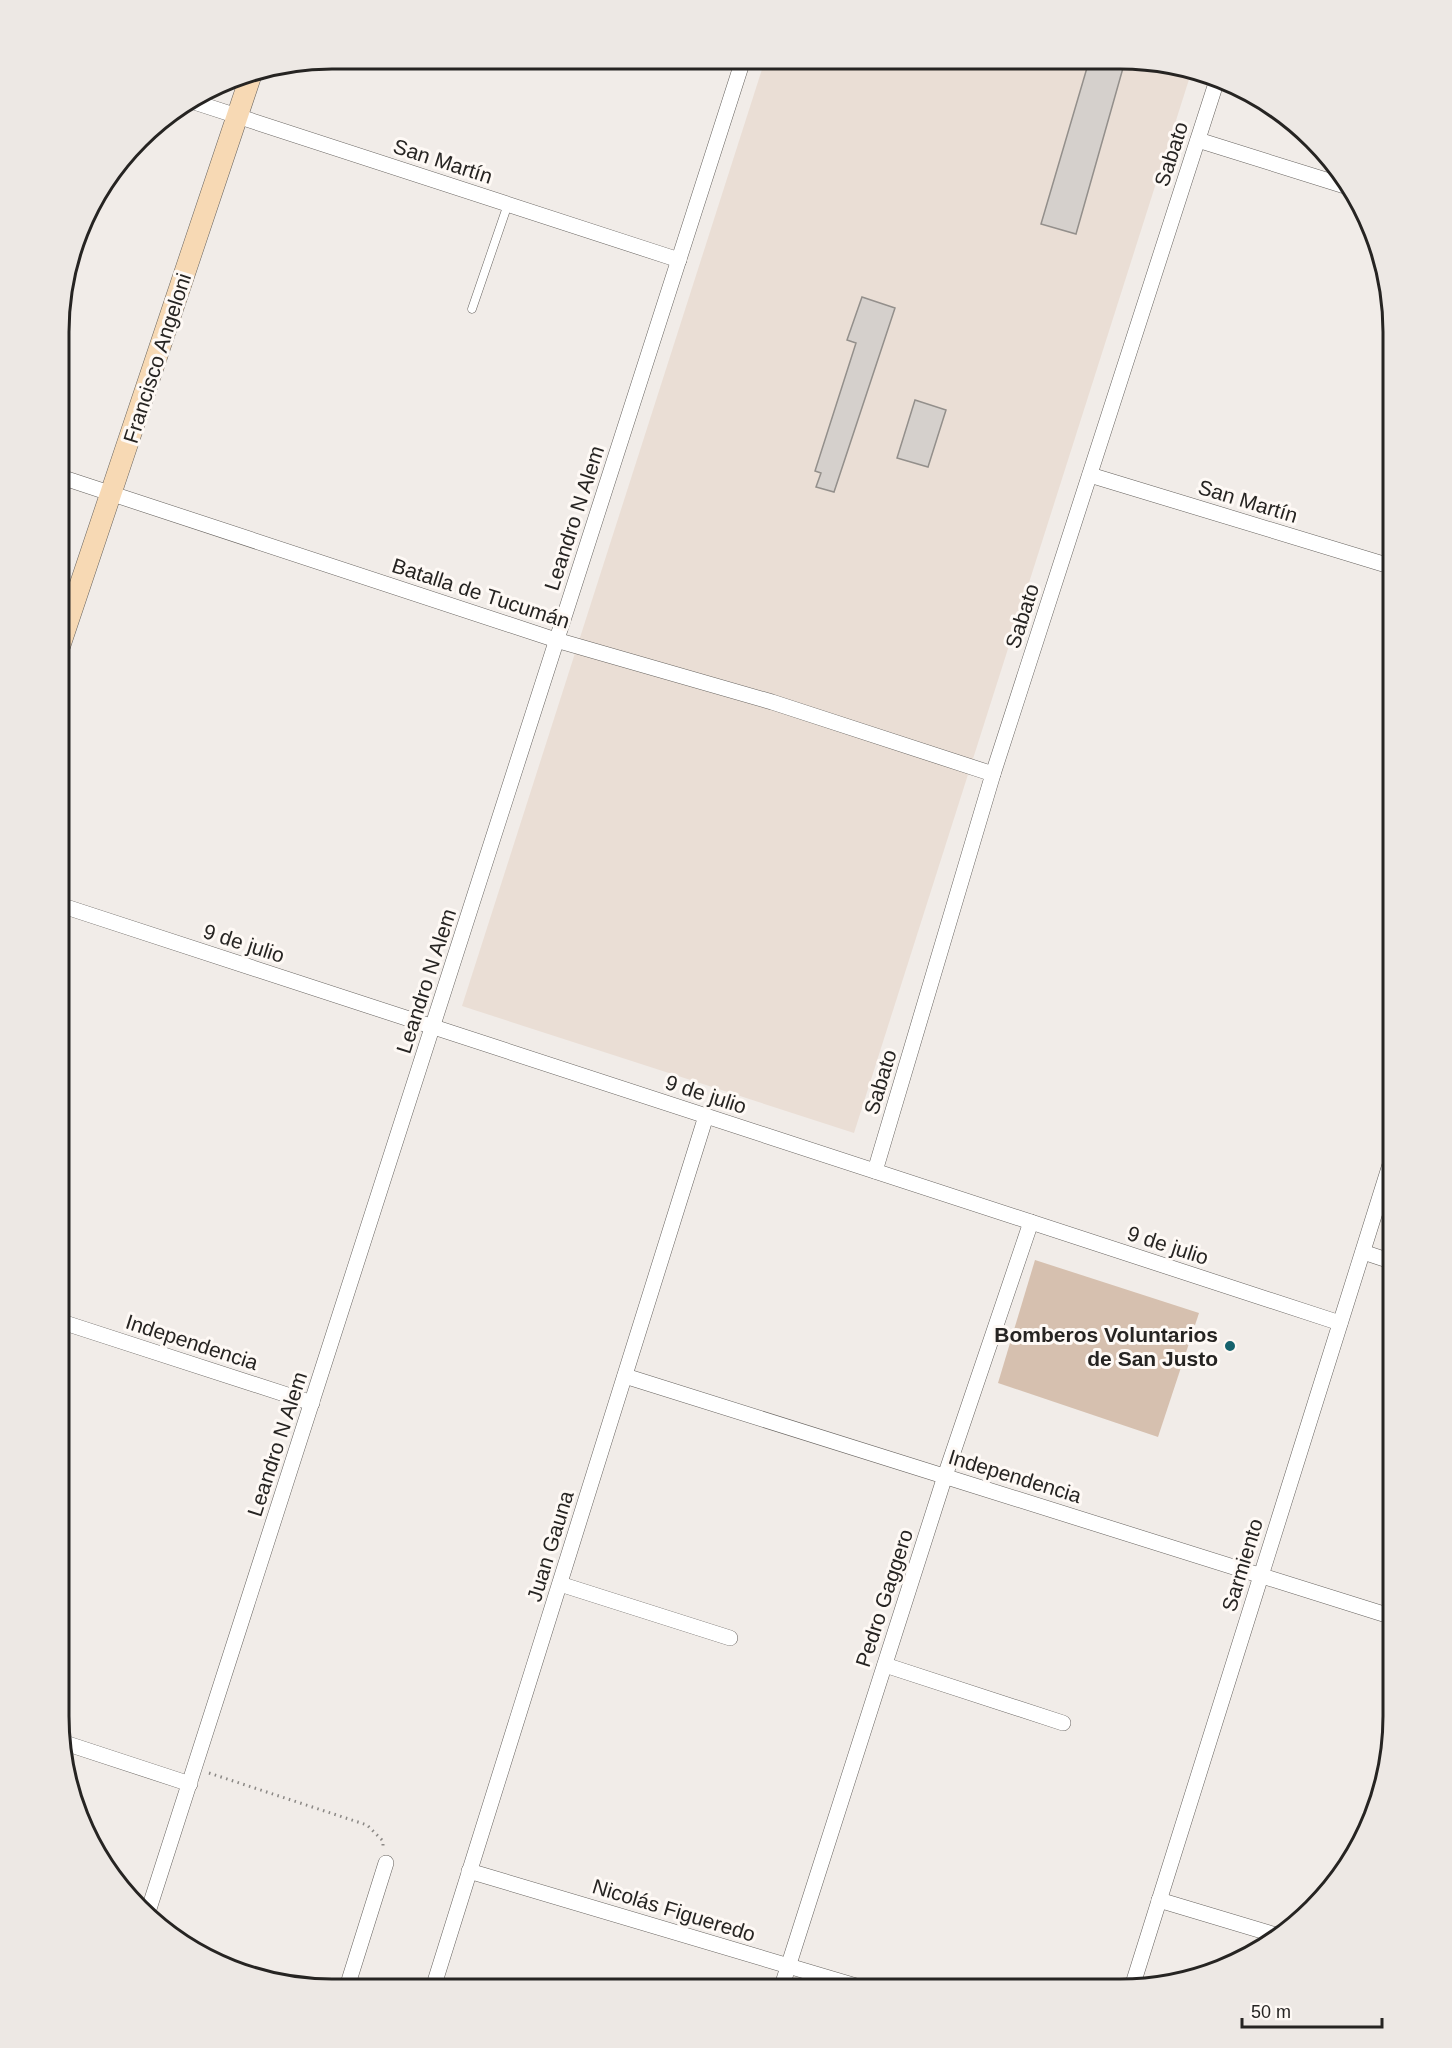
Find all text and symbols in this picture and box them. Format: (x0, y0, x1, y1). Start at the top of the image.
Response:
street label: Sabato (1150, 119, 1192, 189)
street label: San Martín (391, 134, 495, 188)
street label: Francisco Angeloni (119, 270, 195, 446)
street label: Leandro N Alem (540, 443, 608, 593)
street label: San Martín (1196, 475, 1300, 527)
street label: Batalla de Tucumán (389, 553, 573, 633)
street label: Sabato (1001, 581, 1043, 651)
street label: Leandro N Alem (392, 906, 460, 1056)
street label: 9 de julio (200, 919, 288, 967)
street label: Sabato (859, 1047, 901, 1117)
street label: 9 de julio (662, 1070, 750, 1118)
street label: 9 de julio (1124, 1221, 1212, 1269)
street label: Independencia (123, 1310, 261, 1374)
place label: Bomberos Voluntarios de San Justo (994, 1323, 1218, 1370)
marker: Bomberos Voluntarios de San Justo (1223, 1339, 1237, 1353)
street label: Leandro N Alem (243, 1369, 311, 1519)
street label: Independencia (946, 1445, 1085, 1507)
street label: Juan Gauna (522, 1488, 578, 1604)
street label: Sarmiento (1217, 1516, 1267, 1614)
street label: Pedro Gaggero (851, 1526, 917, 1670)
street label: Nicolás Figueredo (590, 1874, 758, 1946)
scale bar (1242, 1991, 1382, 2029)
text: 50 m (1251, 2002, 1291, 2022)

